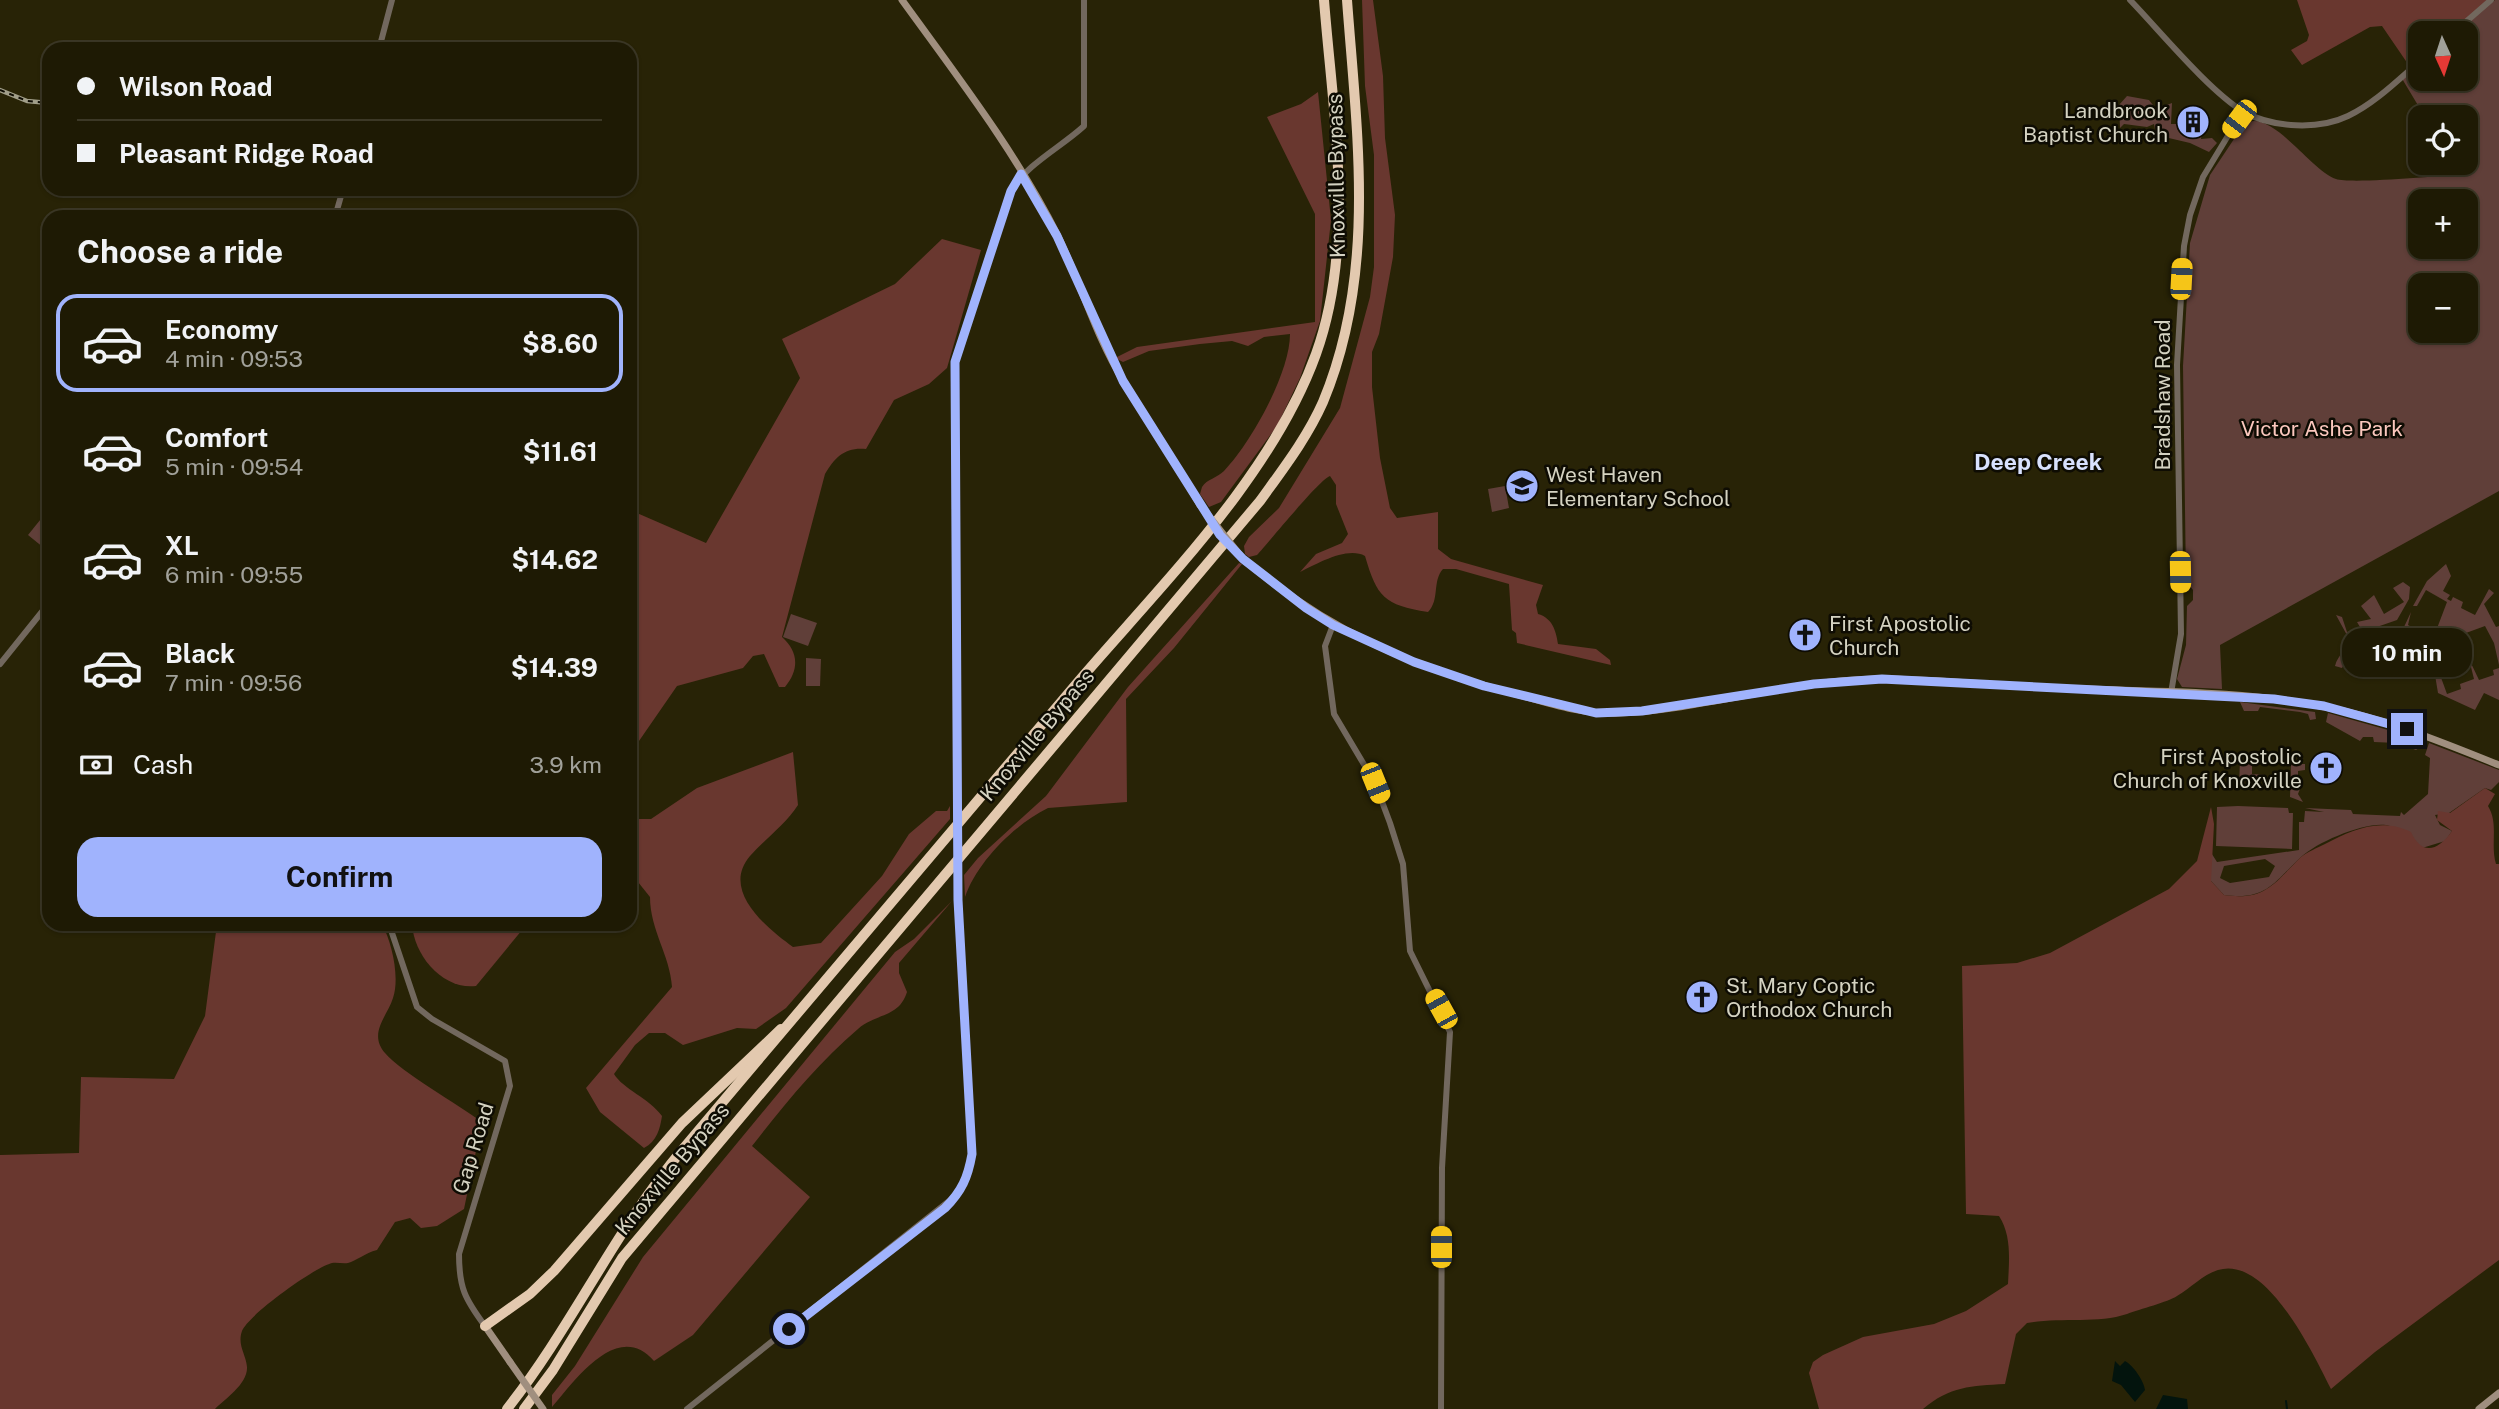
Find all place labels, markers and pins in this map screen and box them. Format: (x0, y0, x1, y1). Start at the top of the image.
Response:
place label: Landbrook Baptist Church (2023, 98, 2168, 147)
building icon: Landbrook Baptist Church (2174, 103, 2212, 141)
place label: West Haven Elementary School (1546, 462, 1730, 511)
school or university icon: West Haven Elementary School (1503, 467, 1541, 505)
place label: First Apostolic Church (1829, 611, 1971, 660)
church icon: First Apostolic Church (1786, 616, 1824, 654)
place label: First Apostolic Church of Knoxville (2113, 744, 2302, 793)
church icon: First Apostolic Church of Knoxville (2307, 749, 2345, 787)
place label: St. Mary Coptic Orthodox Church (1726, 973, 1892, 1022)
church icon: St. Mary Coptic Orthodox Church (1683, 978, 1721, 1016)

